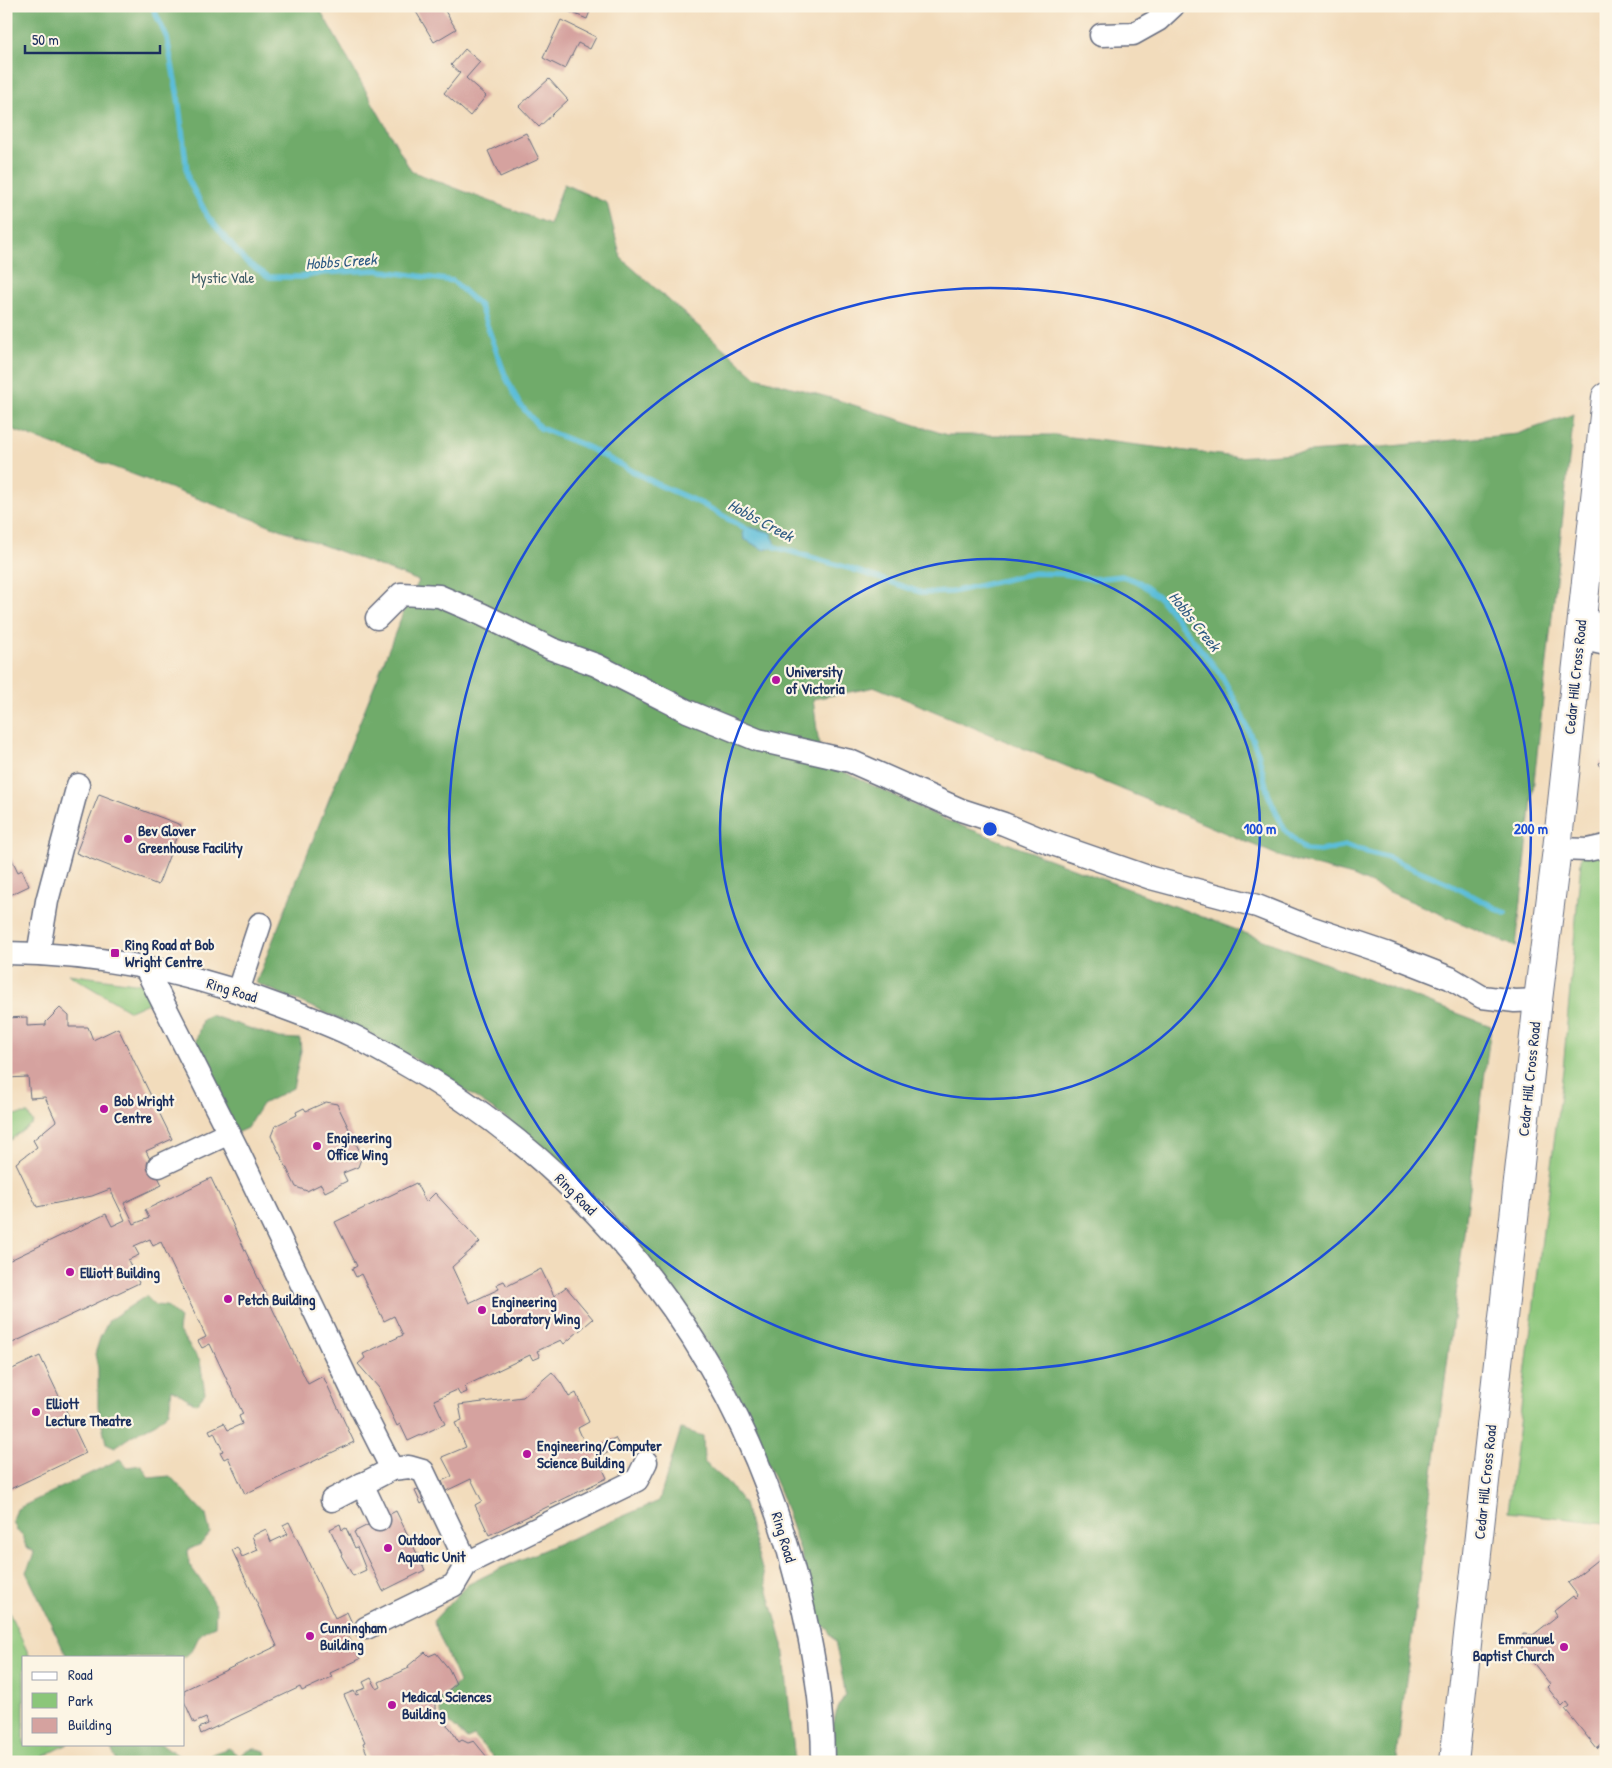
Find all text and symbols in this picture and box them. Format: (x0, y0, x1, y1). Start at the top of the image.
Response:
scale bar (25, 22, 160, 54)
text: 50 m (32, 29, 59, 50)
water label: Hobbs Creek (305, 247, 379, 274)
park label: Mystic Vale (191, 267, 255, 288)
water label: Hobbs Creek (724, 494, 799, 547)
water label: Hobbs Creek (1164, 586, 1227, 657)
street label: Cedar Hill Cross Road (1559, 619, 1591, 735)
place label: University of Victoria (786, 661, 845, 699)
marker: University of Victoria (770, 674, 782, 686)
text: 100 m (1244, 818, 1276, 839)
text: 200 m (1514, 818, 1548, 839)
place label: Bev Glover Greenhouse Facility (138, 820, 243, 859)
centre of rings (981, 820, 999, 838)
marker: Bev Glover Greenhouse Facility (122, 833, 134, 845)
place label: Ring Road at Bob Wright Centre (125, 934, 214, 973)
marker: Ring Road at Bob Wright Centre (109, 947, 121, 959)
street label: Ring Road (204, 972, 260, 1008)
street label: Cedar Hill Cross Road (1513, 1021, 1545, 1137)
place label: Bob Wright Centre (114, 1090, 175, 1128)
marker: Bob Wright Centre (98, 1103, 110, 1115)
place label: Engineering Office Wing (327, 1127, 392, 1166)
marker: Engineering Office Wing (311, 1140, 323, 1152)
street label: Ring Road (550, 1168, 602, 1220)
place label: Elliott Building (80, 1262, 160, 1284)
marker: Elliott Building (64, 1266, 76, 1278)
place label: Petch Building (238, 1289, 316, 1311)
place label: Engineering Laboratory Wing (492, 1291, 580, 1330)
marker: Petch Building (222, 1293, 234, 1305)
marker: Engineering Laboratory Wing (476, 1304, 488, 1316)
place label: Elliott Lecture Theatre (46, 1393, 132, 1431)
marker: Elliott Lecture Theatre (30, 1406, 42, 1418)
street label: Cedar Hill Cross Road (1469, 1424, 1501, 1540)
place label: Engineering/Computer Science Building (537, 1435, 662, 1474)
marker: Engineering/Computer Science Building (521, 1448, 533, 1460)
street label: Ring Road (766, 1509, 802, 1565)
place label: Outdoor Aquatic Unit (398, 1529, 466, 1568)
marker: Outdoor Aquatic Unit (382, 1542, 394, 1554)
place label: Cunningham Building (320, 1617, 387, 1656)
place label: Emmanuel Baptist Church (1473, 1628, 1555, 1667)
marker: Cunningham Building (304, 1630, 316, 1642)
marker: Emmanuel Baptist Church (1558, 1641, 1570, 1653)
legend (22, 1656, 185, 1746)
text: Road (68, 1664, 93, 1685)
place label: Medical Sciences Building (402, 1686, 492, 1725)
text: Park (68, 1690, 93, 1711)
marker: Medical Sciences Building (386, 1699, 398, 1711)
text: Building (68, 1714, 112, 1735)

